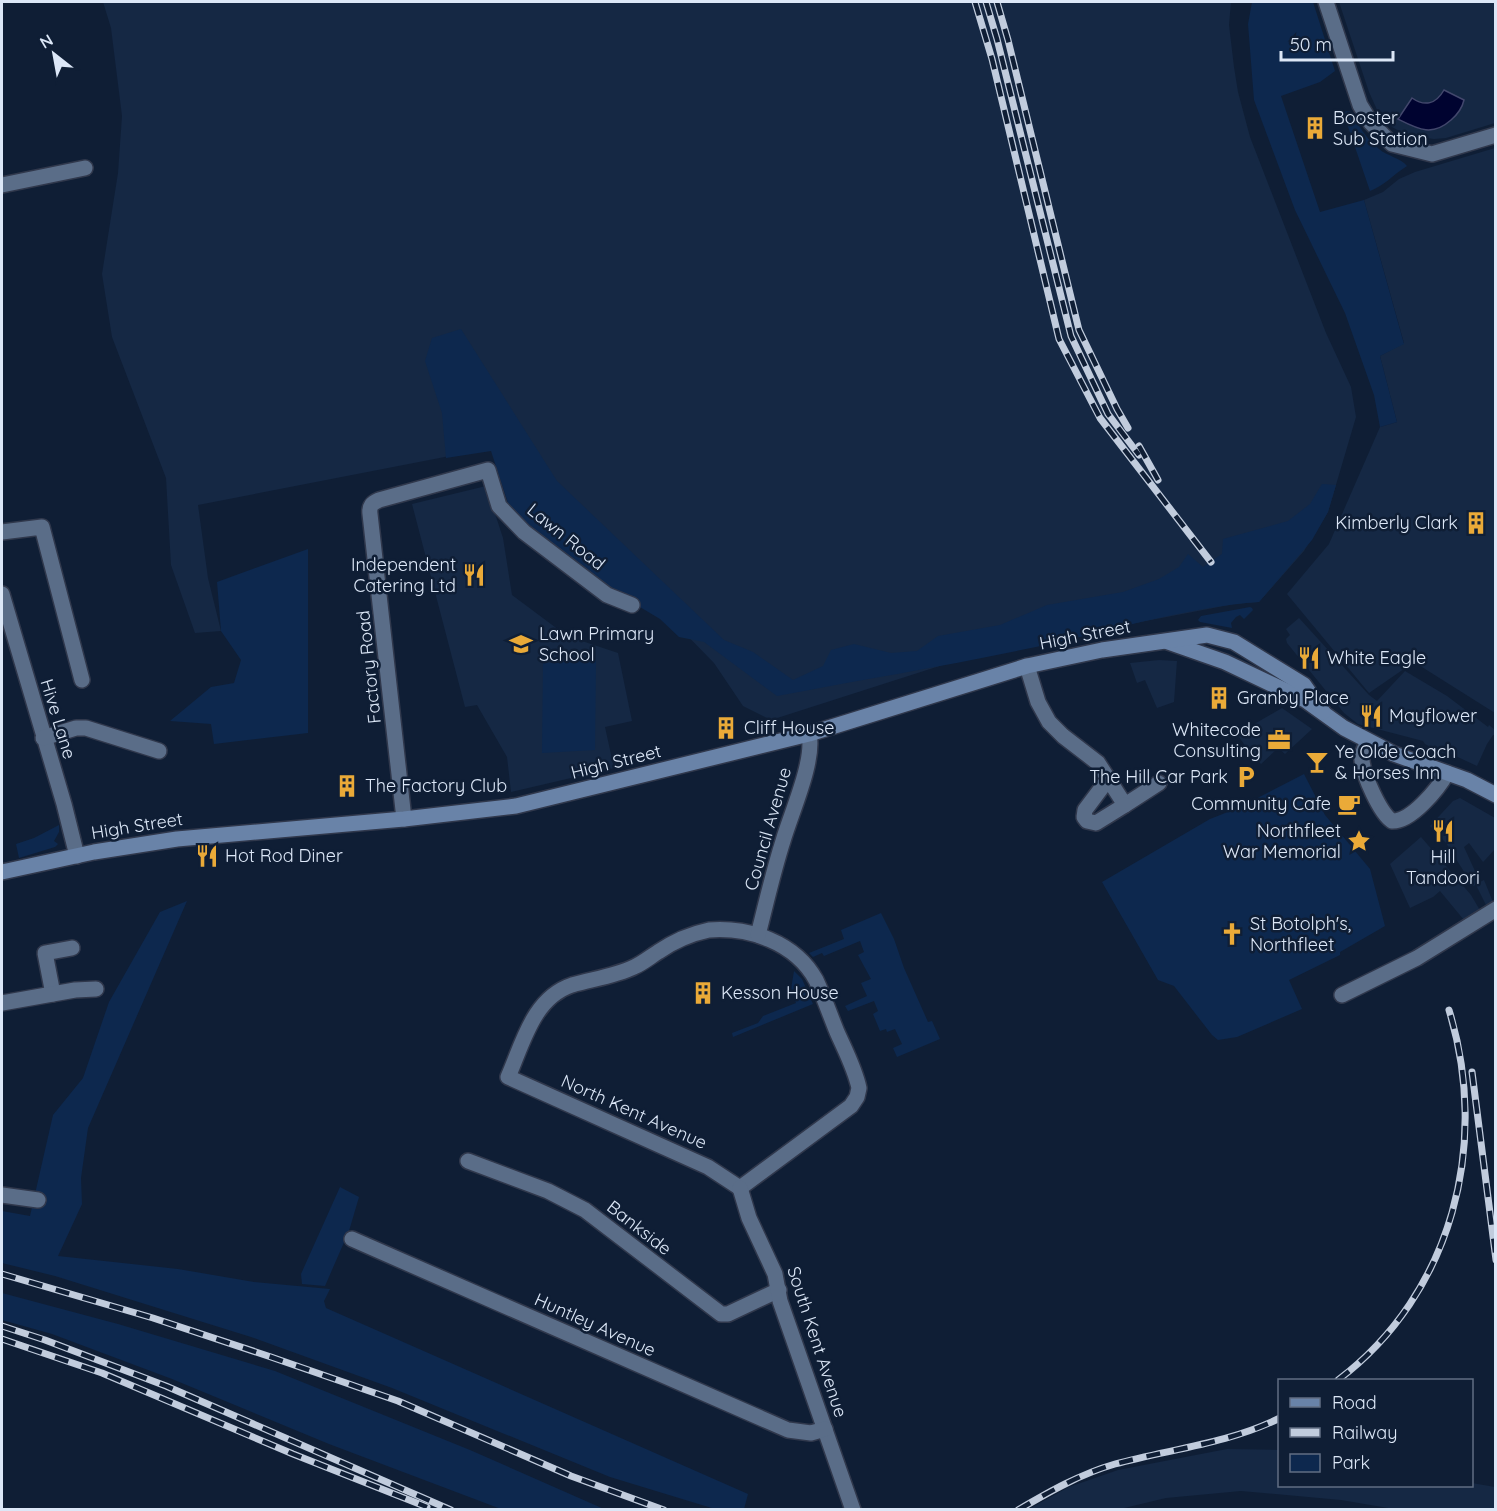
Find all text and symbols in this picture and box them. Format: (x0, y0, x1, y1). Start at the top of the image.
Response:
north arrow (24, 24, 84, 84)
scale bar (1281, 24, 1394, 62)
text: N (36, 30, 56, 53)
text: 50 m (1290, 33, 1332, 56)
place label: Booster Sub Station (1333, 106, 1428, 150)
building icon: Booster Sub Station (1302, 115, 1328, 141)
street label: Lawn Road (523, 498, 610, 575)
building icon: Kimberly Clark (1463, 510, 1489, 536)
place label: Kimberly Clark (1335, 511, 1458, 534)
place label: Independent Catering Ltd (351, 553, 456, 597)
restaurant icon: Independent Catering Ltd (461, 562, 487, 588)
street label: Factory Road (351, 609, 386, 725)
street label: High Street (1037, 614, 1132, 655)
place label: Lawn Primary School (539, 622, 654, 666)
school or university icon: Lawn Primary School (508, 631, 534, 657)
restaurant icon: White Eagle (1296, 645, 1322, 671)
place label: White Eagle (1327, 646, 1426, 669)
street label: Hive Lane (35, 676, 82, 762)
building icon: Granby Place (1206, 685, 1232, 711)
place label: Granby Place (1237, 686, 1349, 709)
restaurant icon: Mayflower (1358, 703, 1384, 729)
place label: Mayflower (1389, 704, 1477, 727)
building icon: Cliff House (713, 715, 739, 741)
place label: Cliff House (744, 716, 834, 739)
place label: Whitecode Consulting (1172, 718, 1261, 762)
office icon: Whitecode Consulting (1266, 727, 1292, 753)
street label: High Street (568, 739, 663, 784)
place label: Ye Olde Coach & Horses Inn (1335, 740, 1456, 784)
bar icon: Ye Olde Coach & Horses Inn (1304, 749, 1330, 775)
parking icon: The Hill Car Park (1233, 764, 1259, 790)
street label: Council Avenue (739, 765, 796, 893)
place label: The Hill Car Park (1089, 765, 1228, 788)
building icon: The Factory Club (334, 773, 360, 799)
place label: The Factory Club (365, 774, 507, 797)
cafe icon: Community Cafe (1336, 791, 1362, 817)
place label: Community Cafe (1191, 792, 1331, 815)
street label: High Street (89, 807, 184, 844)
restaurant icon: Hill Tandoori (1430, 818, 1456, 844)
place label: Northfleet War Memorial (1223, 819, 1341, 863)
place icon: Northfleet War Memorial (1346, 828, 1372, 854)
restaurant icon: Hot Rod Diner (194, 843, 220, 869)
place label: Hot Rod Diner (225, 844, 343, 867)
place label: Hill Tandoori (1406, 845, 1480, 889)
place label: St Botolph's, Northfleet (1250, 912, 1351, 956)
church icon: St Botolph's, Northfleet (1219, 921, 1245, 947)
building icon: Kesson House (690, 980, 716, 1006)
place label: Kesson House (721, 981, 839, 1004)
street label: North Kent Avenue (558, 1069, 711, 1154)
street label: Bankside (602, 1195, 676, 1260)
street label: South Kent Avenue (782, 1263, 853, 1420)
street label: Huntley Avenue (531, 1288, 659, 1362)
legend (1278, 1379, 1473, 1487)
text: Road (1332, 1391, 1377, 1414)
text: Railway (1332, 1421, 1398, 1444)
text: Park (1332, 1451, 1370, 1474)

